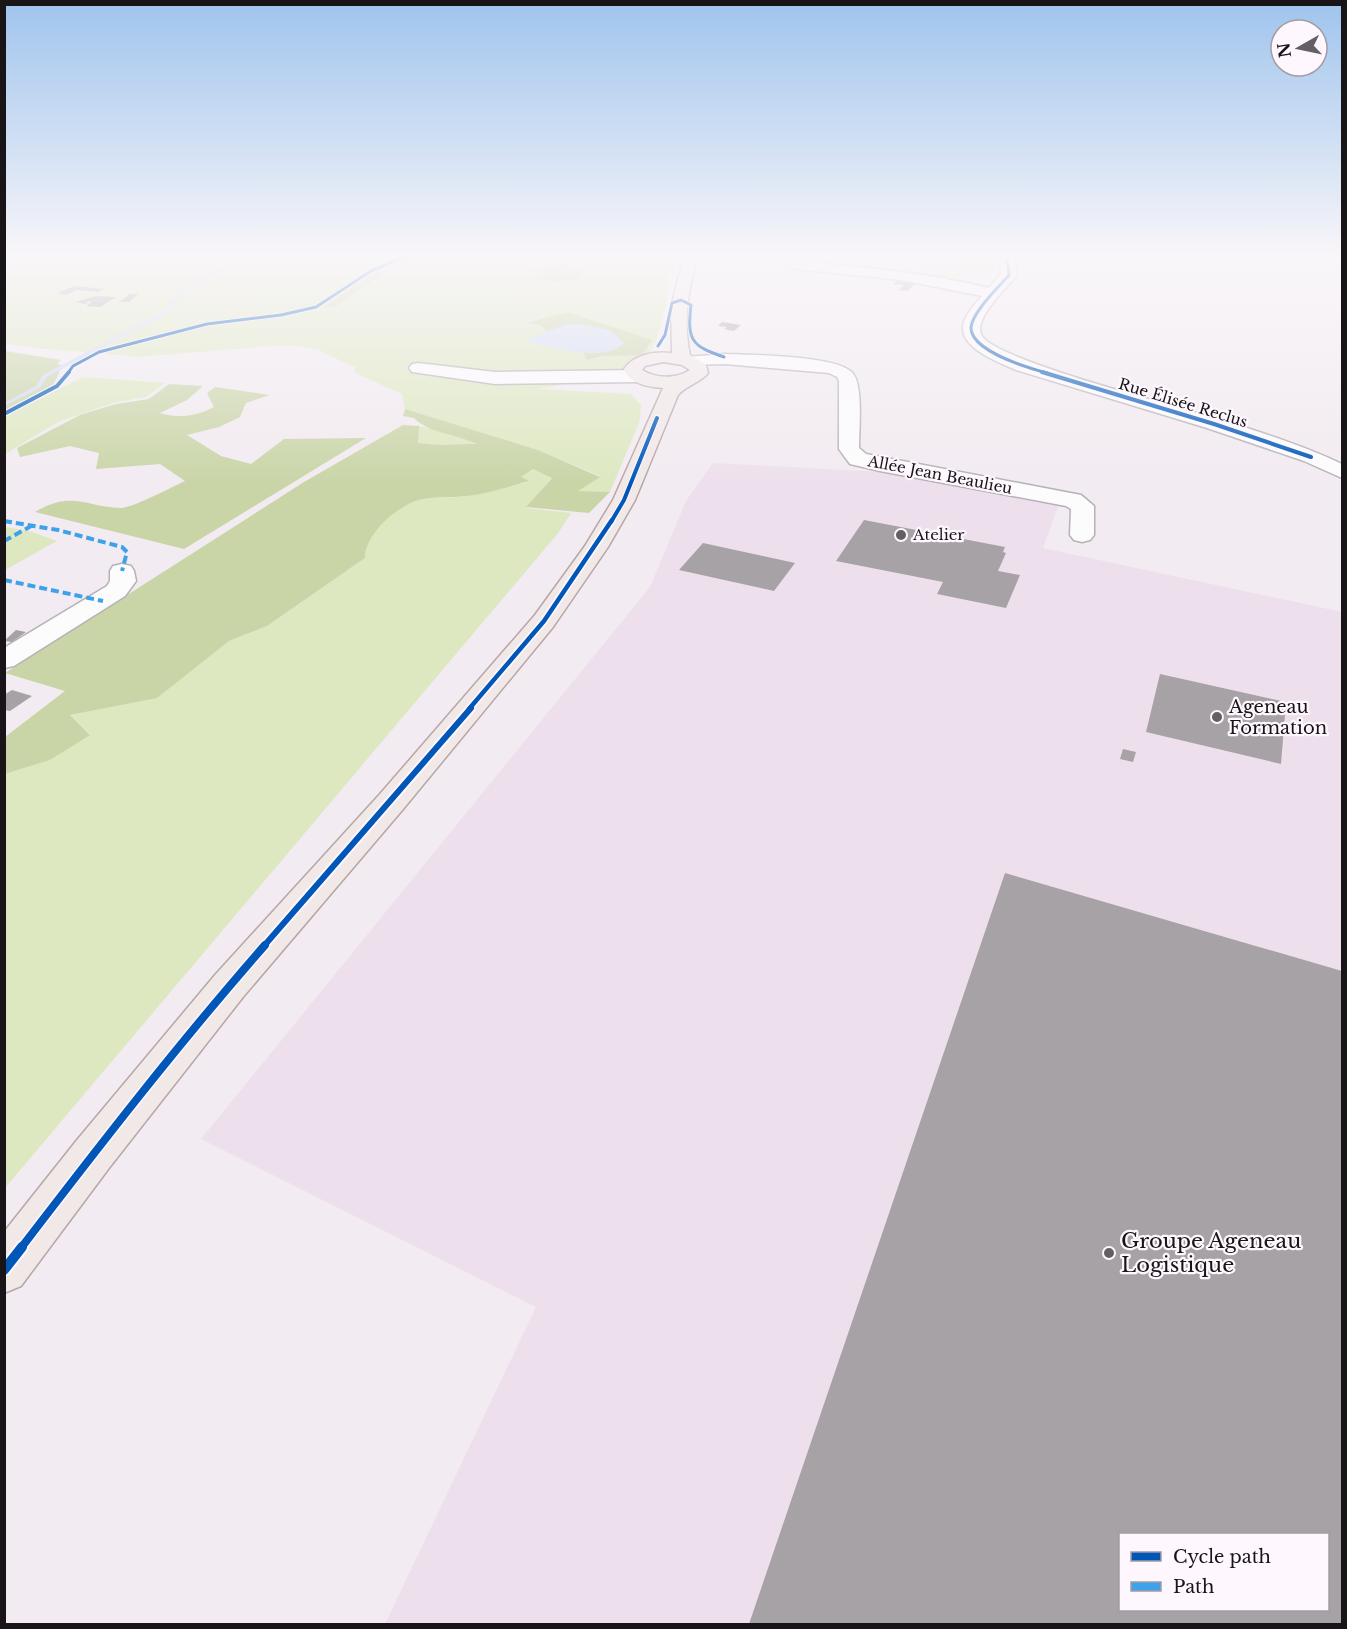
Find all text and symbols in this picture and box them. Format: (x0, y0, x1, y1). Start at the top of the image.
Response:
north arrow (1269, 18, 1329, 78)
text: N (1273, 41, 1295, 59)
street label: Rue Élisée Reclus (1116, 374, 1250, 431)
street label: Allée Jean Beaulieu (865, 451, 1014, 498)
place label: Atelier (912, 525, 965, 544)
marker: Atelier (894, 528, 908, 542)
place label: Ageneau Formation (1228, 696, 1327, 739)
marker: Ageneau Formation (1210, 710, 1224, 724)
place label: Groupe Ageneau Logistique (1121, 1228, 1301, 1278)
marker: Groupe Ageneau Logistique (1102, 1246, 1116, 1260)
legend (1119, 1533, 1329, 1611)
text: Cycle path (1173, 1546, 1271, 1568)
text: Path (1173, 1576, 1214, 1598)

